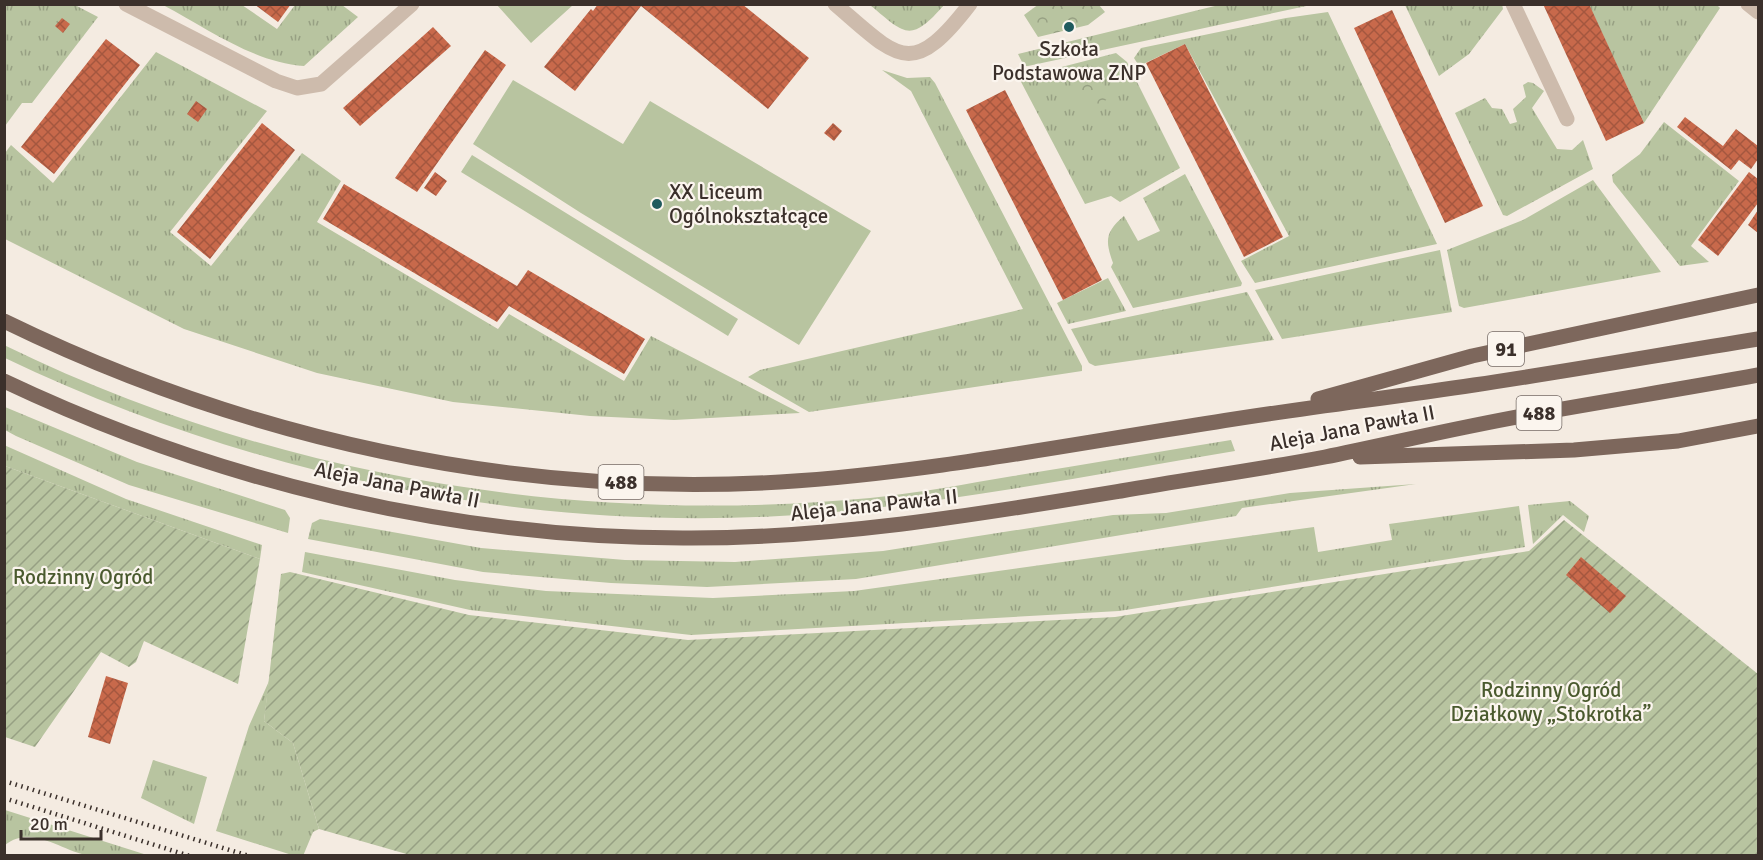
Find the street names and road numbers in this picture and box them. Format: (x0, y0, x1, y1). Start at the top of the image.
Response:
road number: 91 (1488, 332, 1524, 366)
road number: 488 (1516, 396, 1562, 430)
street label: Aleja Jana Pawła II (1267, 399, 1437, 457)
street label: Aleja Jana Pawła II (312, 456, 482, 514)
road number: 488 (598, 465, 644, 499)
street label: Aleja Jana Pawła II (789, 483, 959, 527)

